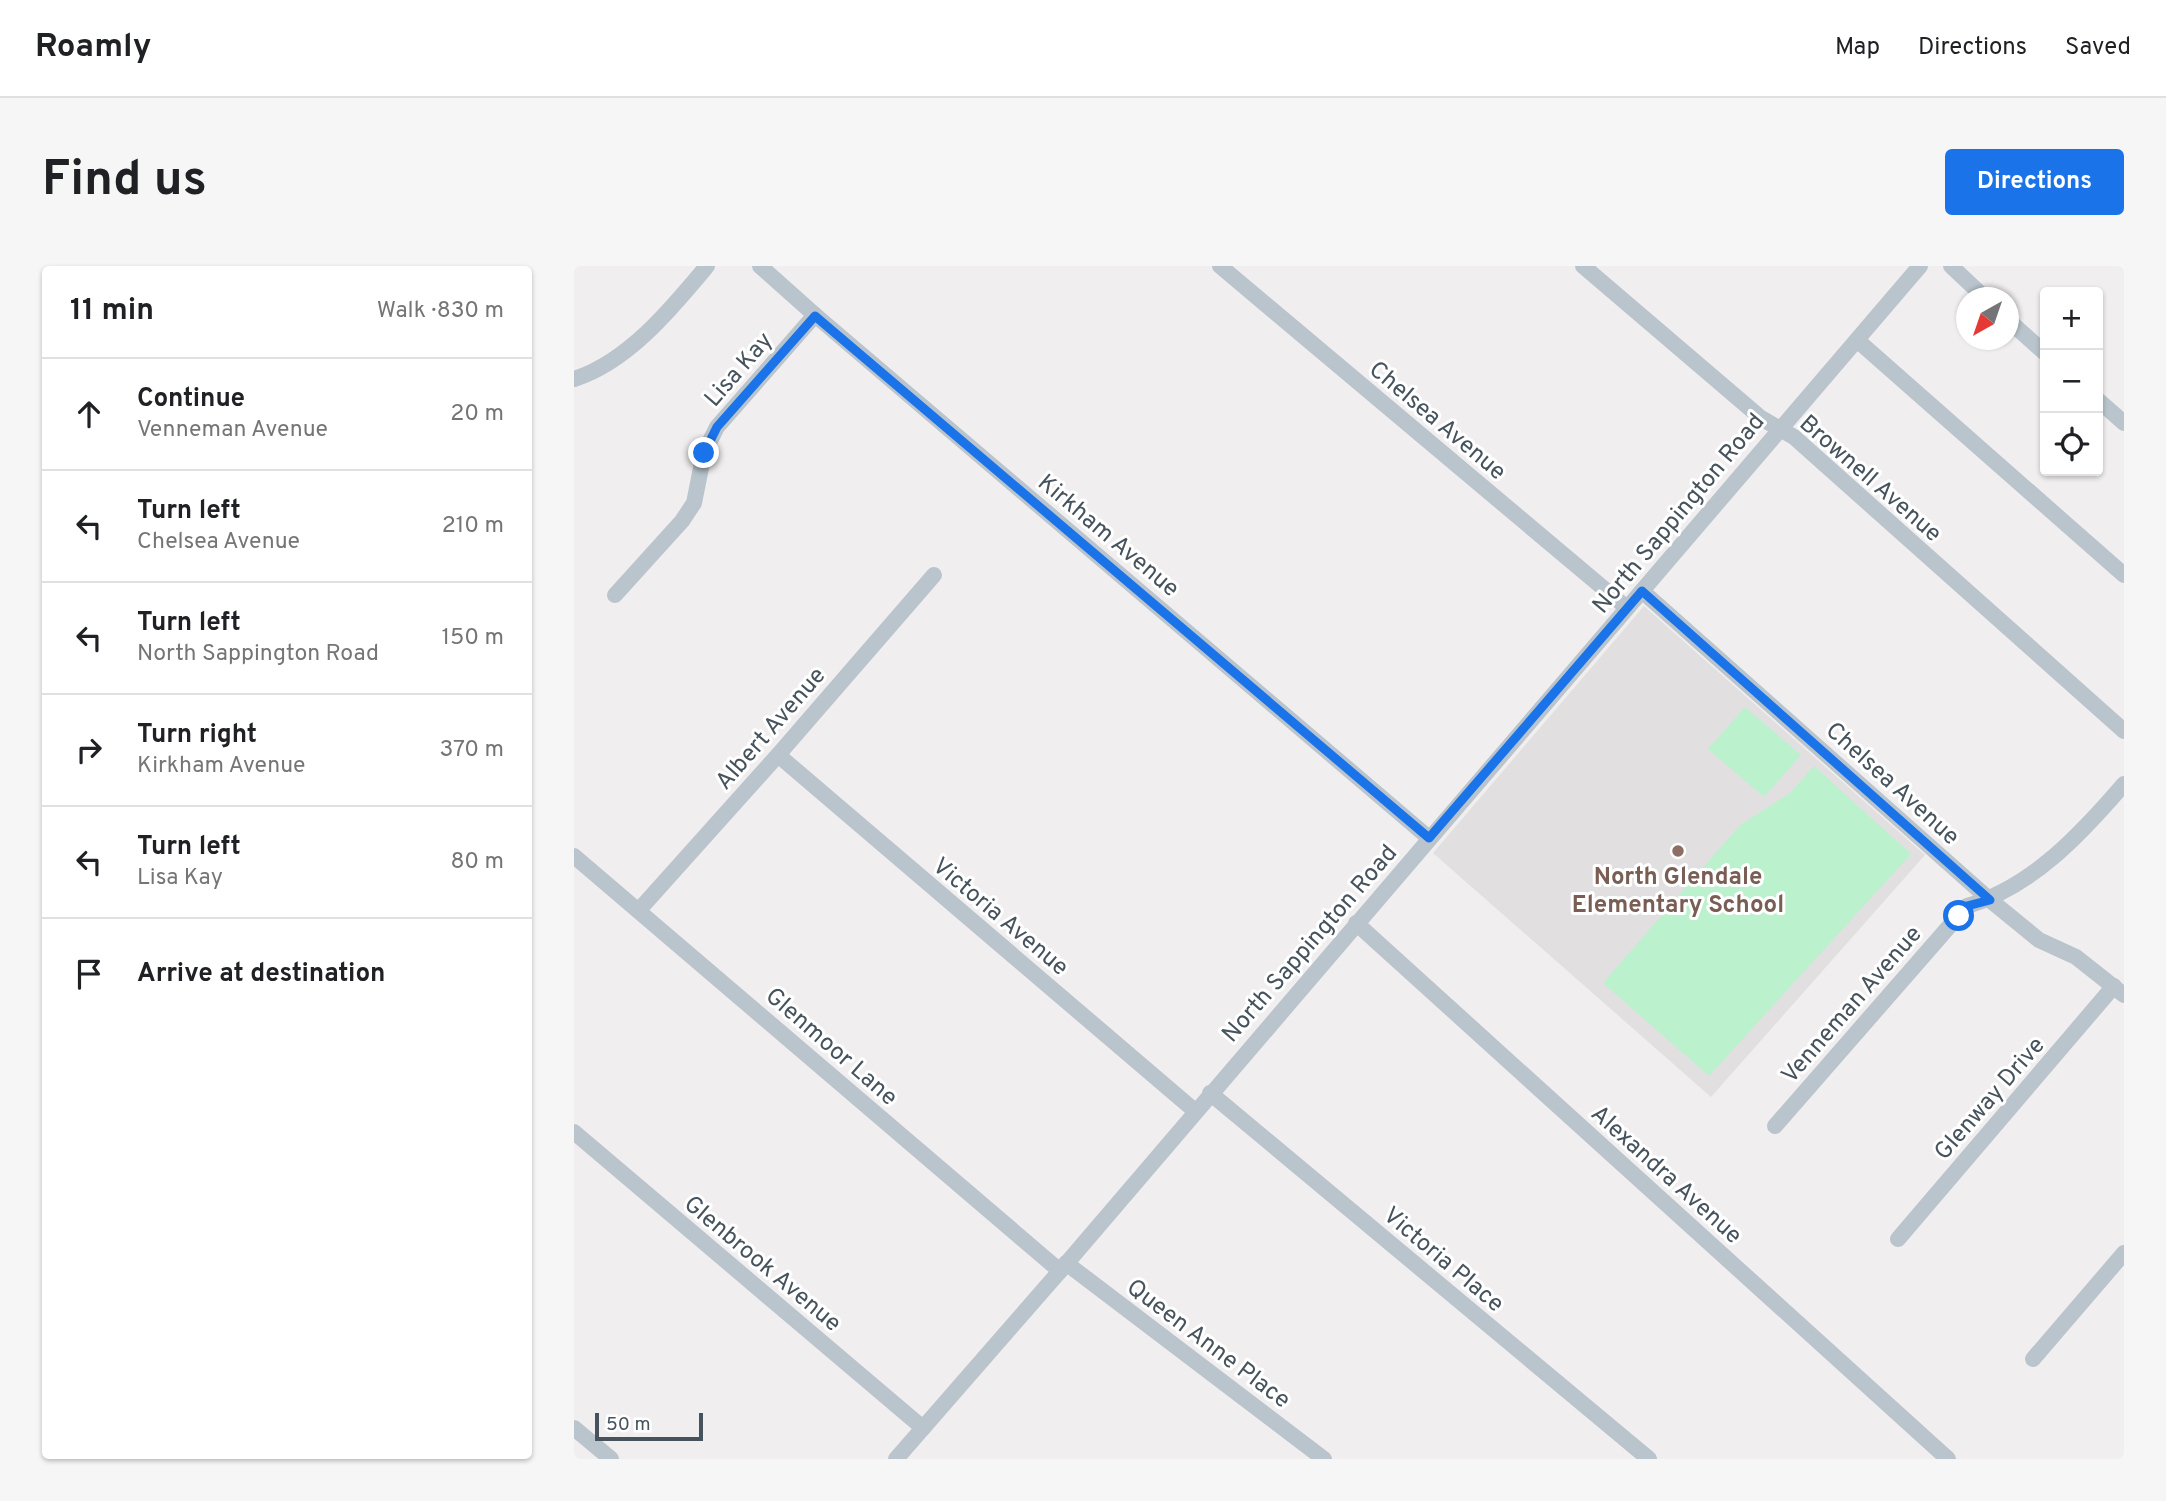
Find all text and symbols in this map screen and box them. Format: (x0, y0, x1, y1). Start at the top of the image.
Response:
text: Roamly (35, 27, 151, 69)
text: Map (1835, 33, 1880, 63)
text: Directions (1918, 33, 2027, 63)
text: Saved (2065, 33, 2131, 63)
button: Directions (1945, 149, 2124, 215)
text: Find us (42, 151, 207, 213)
north arrow (1956, 287, 2019, 350)
map controls (2040, 287, 2103, 476)
button: + (2040, 287, 2103, 350)
text: 11 min (70, 293, 154, 330)
text: Walk · 830 m (377, 297, 504, 326)
street label: Lisa Kay (699, 327, 780, 414)
button: − (2040, 350, 2103, 413)
street label: Chelsea Avenue (1362, 355, 1511, 488)
text: Continue (137, 383, 245, 416)
icon: ahead (70, 395, 108, 433)
text: 20 m (450, 400, 504, 429)
street label: North Sappington Road (1587, 408, 1772, 621)
street label: Brownell Avenue (1792, 409, 1947, 550)
button: locate (2040, 413, 2103, 476)
text: Venneman Avenue (137, 416, 328, 445)
route end (688, 437, 719, 468)
street label: Kirkham Avenue (1031, 469, 1185, 604)
text: Turn left (137, 495, 241, 528)
icon: left (70, 507, 108, 545)
text: 210 m (442, 512, 504, 541)
text: Chelsea Avenue (137, 528, 300, 557)
text: Turn left (137, 607, 241, 640)
icon: left (70, 619, 108, 657)
text: 150 m (442, 624, 504, 653)
text: North Sappington Road (137, 640, 379, 669)
street label: Albert Avenue (710, 662, 833, 797)
street label: Chelsea Avenue (1818, 716, 1965, 852)
text: Turn right (137, 719, 257, 752)
icon: right (70, 731, 108, 769)
text: 370 m (439, 736, 504, 765)
text: Kirkham Avenue (137, 752, 305, 781)
text: Turn left (137, 831, 241, 864)
street label: North Sappington Road (1216, 839, 1405, 1049)
icon: left (70, 843, 108, 881)
marker: North Glendale Elementary School (1670, 843, 1686, 859)
text: 80 m (451, 848, 504, 877)
street label: Victoria Avenue (926, 852, 1074, 983)
place label: North Glendale Elementary School (1572, 863, 1784, 921)
text: Lisa Kay (137, 864, 223, 893)
route start (1943, 900, 1974, 931)
street label: Venneman Avenue (1776, 920, 1929, 1090)
icon: arrive (70, 955, 108, 993)
text: Arrive at destination (137, 958, 385, 991)
street label: Glenmoor Lane (758, 982, 903, 1113)
street label: Glenway Drive (1929, 1031, 2052, 1167)
street label: Alexandra Avenue (1584, 1100, 1748, 1251)
street label: Glenbrook Avenue (677, 1190, 847, 1339)
street label: Victoria Place (1376, 1201, 1509, 1320)
street label: Queen Anne Place (1120, 1273, 1296, 1416)
scale bar (595, 1410, 704, 1442)
text: 50 m (606, 1413, 651, 1437)

